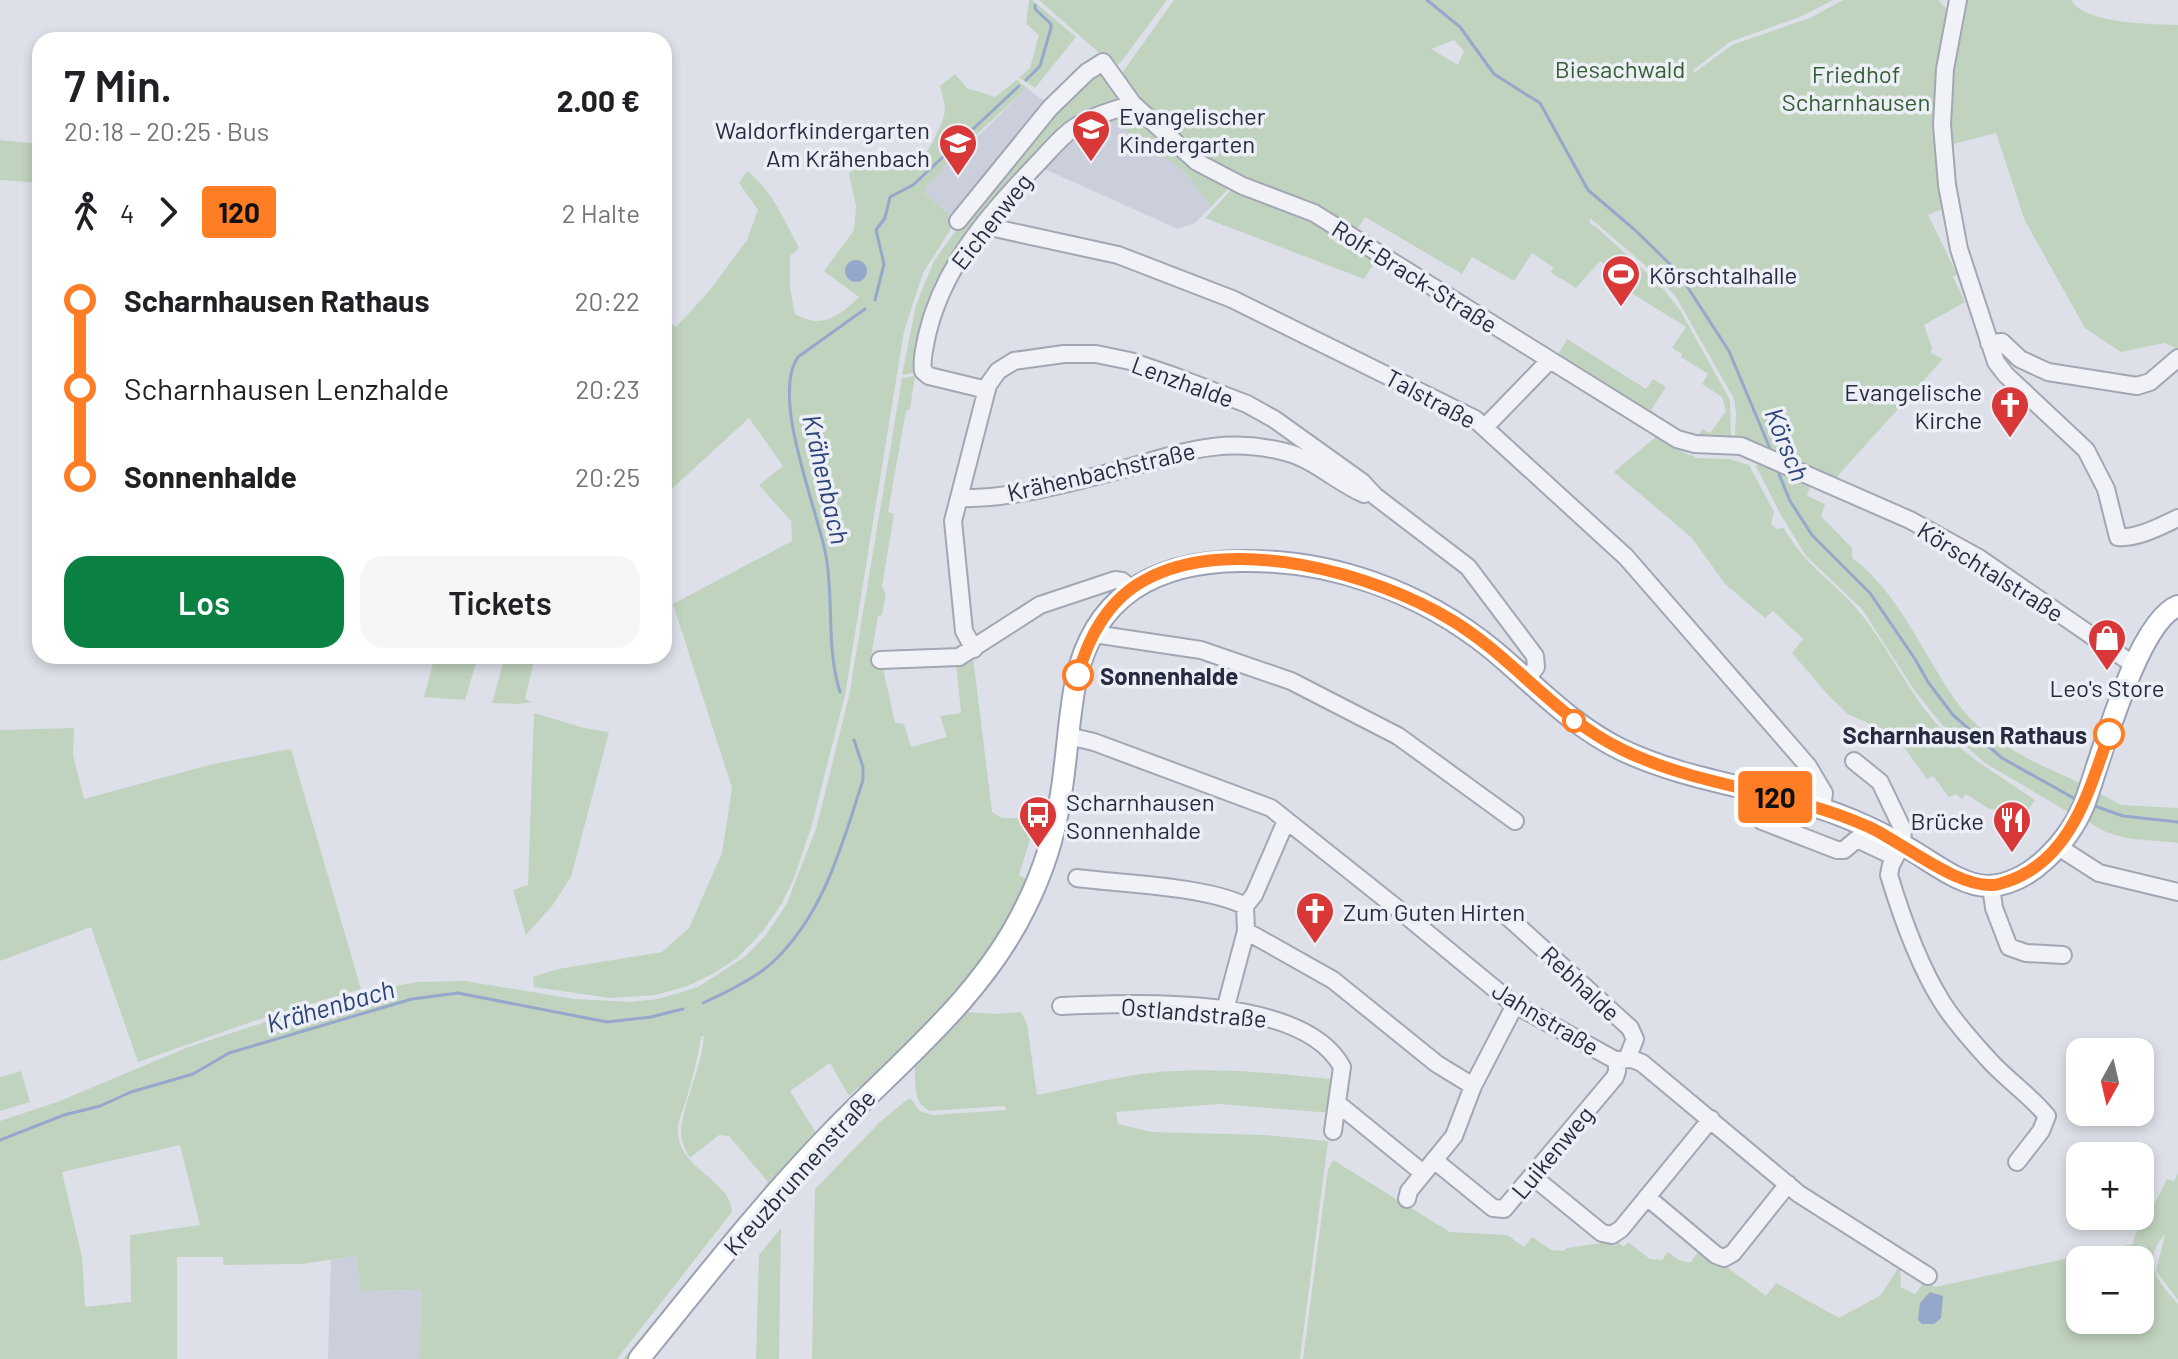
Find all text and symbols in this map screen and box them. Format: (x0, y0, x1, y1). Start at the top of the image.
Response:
park label: Biesachwald (1555, 54, 1685, 83)
text: 7 Min. (64, 58, 172, 111)
park label: Friedhof Scharnhausen (1782, 59, 1930, 116)
text: 2.00 € (557, 82, 640, 118)
place label: Evangelischer Kindergarten (1119, 101, 1266, 158)
school or university icon: Evangelischer Kindergarten (1070, 108, 1112, 163)
text: 20:18 – 20:25 · Bus (64, 115, 269, 146)
place label: Waldorfkindergarten Am Krähenbach (715, 115, 930, 172)
school or university icon: Waldorfkindergarten Am Krähenbach (937, 122, 979, 177)
street label: Eichenweg (945, 167, 1037, 275)
icon: walk (64, 190, 108, 234)
icon: forward (146, 190, 190, 234)
text: 120 (218, 195, 260, 229)
text: 4 (120, 197, 134, 228)
text: 2 Halte (562, 197, 640, 228)
street label: Rolf-Brack-Straße (1327, 214, 1503, 338)
sports icon: Körschtalhalle (1600, 253, 1642, 308)
place label: Körschtalhalle (1649, 260, 1797, 289)
text: Scharnhausen Rathaus (124, 282, 430, 318)
text: 20:22 (575, 285, 640, 316)
street label: Lenzhalde (1128, 349, 1238, 413)
street label: Talstraße (1381, 362, 1481, 434)
text: Scharnhausen Lenzhalde (124, 370, 449, 406)
text: 20:23 (575, 373, 640, 404)
place label: Evangelische Kirche (1844, 377, 1982, 434)
church icon: Evangelische Kirche (1989, 384, 2031, 439)
water label: Körsch (1759, 403, 1817, 485)
water label: Krähenbach (797, 411, 857, 547)
street label: Krähenbachstraße (1004, 435, 1198, 507)
text: Sonnenhalde (124, 458, 297, 494)
text: 20:25 (575, 461, 640, 492)
street label: Körschtalstraße (1913, 515, 2069, 627)
button: Los (64, 556, 344, 648)
button: Tickets (360, 556, 640, 648)
shop icon: Leo's Store (2086, 617, 2128, 672)
marker: Sonnenhalde (1063, 660, 1093, 690)
place label: Sonnenhalde (1100, 661, 1238, 690)
place label: Leo's Store (2050, 673, 2164, 702)
unlabelled marker (1563, 710, 1585, 732)
marker: Scharnhausen Rathaus (2094, 719, 2124, 749)
place label: Scharnhausen Rathaus (1843, 720, 2087, 749)
line badge: 120 (1729, 771, 1821, 823)
text: 120 (1754, 780, 1796, 814)
place label: Scharnhausen Sonnenhalde (1066, 787, 1215, 844)
bus stop icon: Scharnhausen Sonnenhalde (1017, 794, 1059, 849)
restaurant icon: Brücke (1991, 799, 2033, 854)
place label: Brücke (1910, 806, 1984, 835)
church icon: Zum Guten Hirten (1294, 890, 1336, 945)
place label: Zum Guten Hirten (1343, 897, 1525, 926)
street label: Rebhalde (1536, 939, 1626, 1027)
water label: Krähenbach (262, 972, 398, 1038)
street label: Jahnstraße (1487, 975, 1605, 1061)
street label: Ostlandstraße (1120, 991, 1268, 1033)
north arrow (2066, 1038, 2154, 1126)
map controls (2066, 1038, 2154, 1334)
street label: Kreuzbrunnenstraße (717, 1083, 881, 1261)
street label: Luikenweg (1505, 1100, 1599, 1204)
button: + (2066, 1142, 2154, 1230)
button: − (2066, 1246, 2154, 1334)

